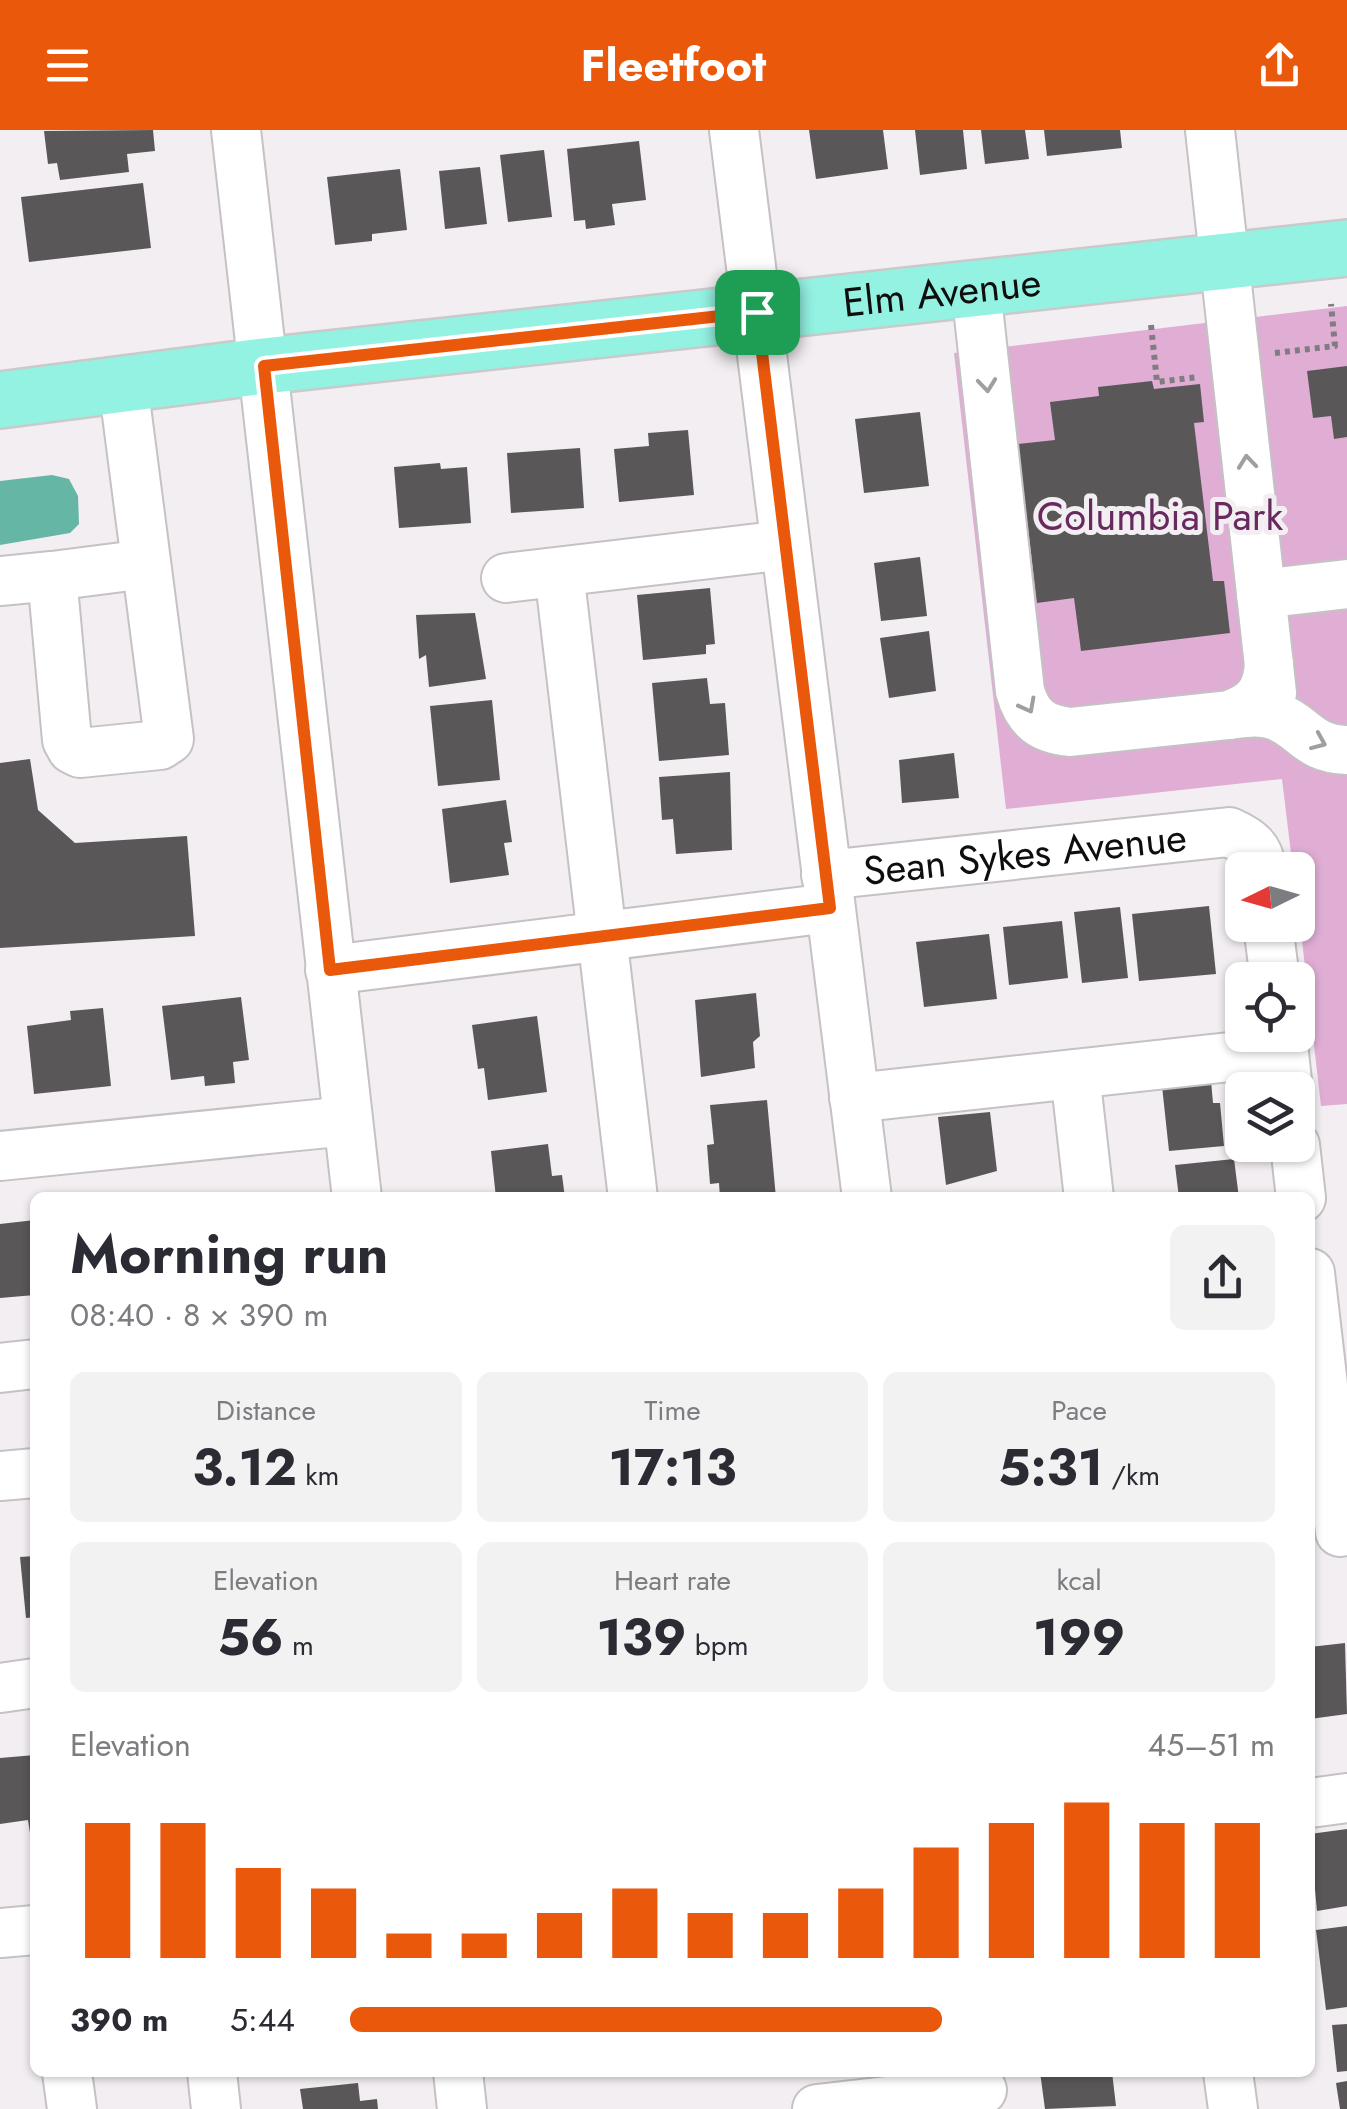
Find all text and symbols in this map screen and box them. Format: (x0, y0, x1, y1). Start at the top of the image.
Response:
text: Fleetfoot (581, 33, 766, 98)
icon: menu (40, 38, 95, 93)
icon: share (1252, 38, 1307, 93)
street label: Elm Avenue (840, 253, 1044, 332)
pin (715, 270, 800, 355)
icon: arrive (730, 285, 785, 340)
one-way arrow (976, 378, 997, 394)
one-way arrow (1237, 453, 1259, 469)
park label: Columbia Park (1037, 487, 1284, 545)
one-way arrow (1016, 696, 1035, 714)
one-way arrow (1309, 731, 1327, 751)
street label: Sean Sykes Avenue (860, 808, 1189, 900)
north arrow (1225, 852, 1315, 942)
map controls (1225, 852, 1315, 1162)
button: locate (1225, 962, 1315, 1052)
button: layers (1225, 1072, 1315, 1162)
text: Morning run (70, 1214, 388, 1294)
button: share (1170, 1225, 1275, 1330)
text: 08:40 · 8 × 390 m (70, 1292, 328, 1338)
text: Distance (216, 1390, 316, 1431)
text: Time (644, 1390, 701, 1431)
text: Pace (1051, 1390, 1107, 1431)
text: 3.12 (192, 1431, 297, 1504)
text: 17:13 (608, 1431, 737, 1504)
text: 5:31 (998, 1431, 1103, 1504)
text: km (297, 1455, 339, 1496)
text: /km (1103, 1455, 1160, 1496)
text: Elevation (213, 1560, 319, 1601)
text: Heart rate (614, 1560, 731, 1601)
text: kcal (1057, 1560, 1102, 1601)
text: 56 (218, 1601, 284, 1674)
text: 139 (596, 1601, 686, 1674)
text: 199 (1033, 1601, 1125, 1674)
text: m (284, 1625, 314, 1666)
text: bpm (686, 1625, 749, 1666)
text: Elevation (70, 1722, 191, 1768)
text: 45–51 m (1148, 1722, 1275, 1768)
text: 390 m (70, 1997, 168, 2043)
text: 5:44 (230, 1997, 295, 2043)

